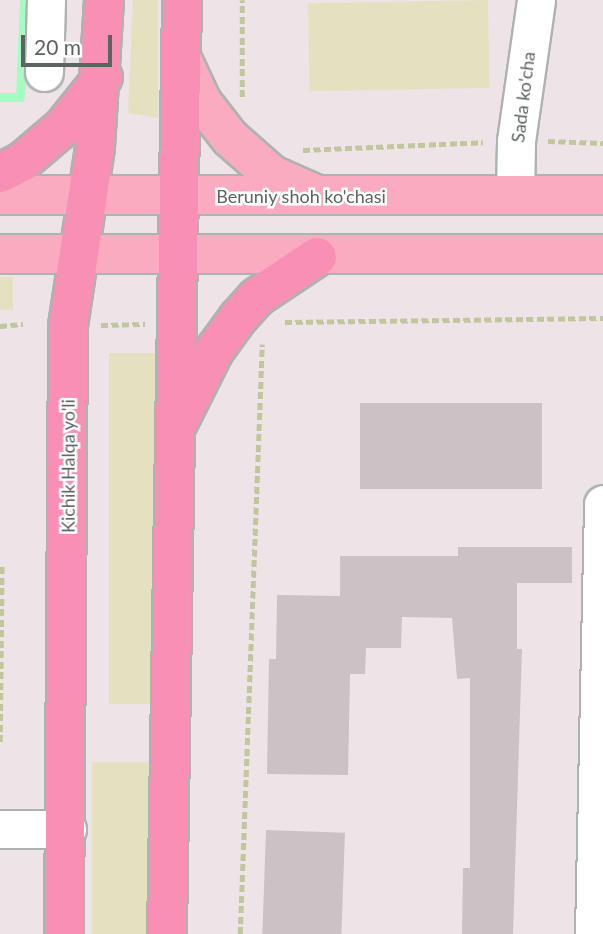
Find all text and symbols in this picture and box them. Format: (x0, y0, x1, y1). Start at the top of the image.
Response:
scale bar (24, 21, 116, 65)
text: 20 m (34, 34, 81, 59)
street label: Sada ko'cha (507, 50, 539, 144)
street label: Beruniy shoh ko'chasi (216, 185, 386, 207)
street label: Kichik Halqa yo'li (57, 399, 79, 533)

